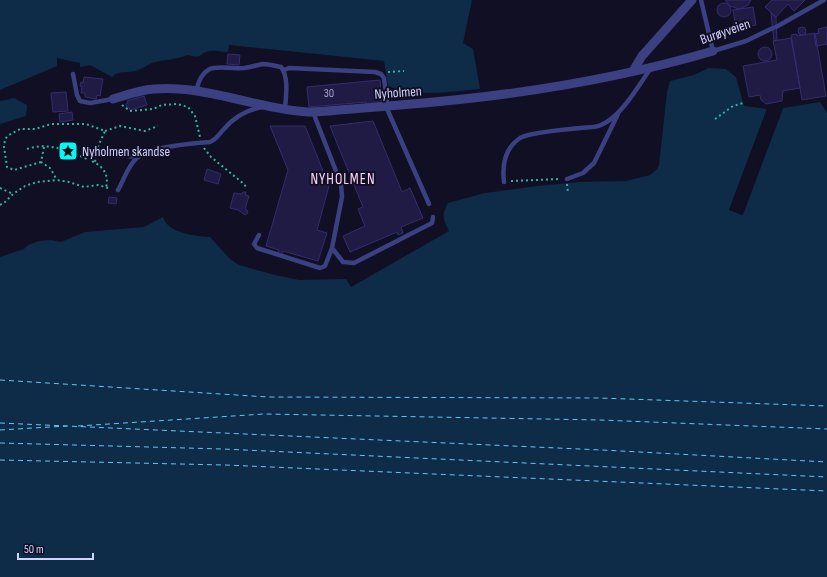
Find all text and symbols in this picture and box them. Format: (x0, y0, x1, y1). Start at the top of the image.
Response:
street label: Burøyveien (698, 15, 753, 48)
street label: Nyholmen (374, 82, 422, 103)
house number: 30 (324, 86, 334, 101)
place icon: Nyholmen skandse (57, 140, 79, 162)
place label: Nyholmen skandse (82, 143, 170, 160)
district label: NYHOLMEN (310, 170, 376, 189)
scale bar (18, 535, 93, 561)
text: 50 m (24, 542, 44, 557)

